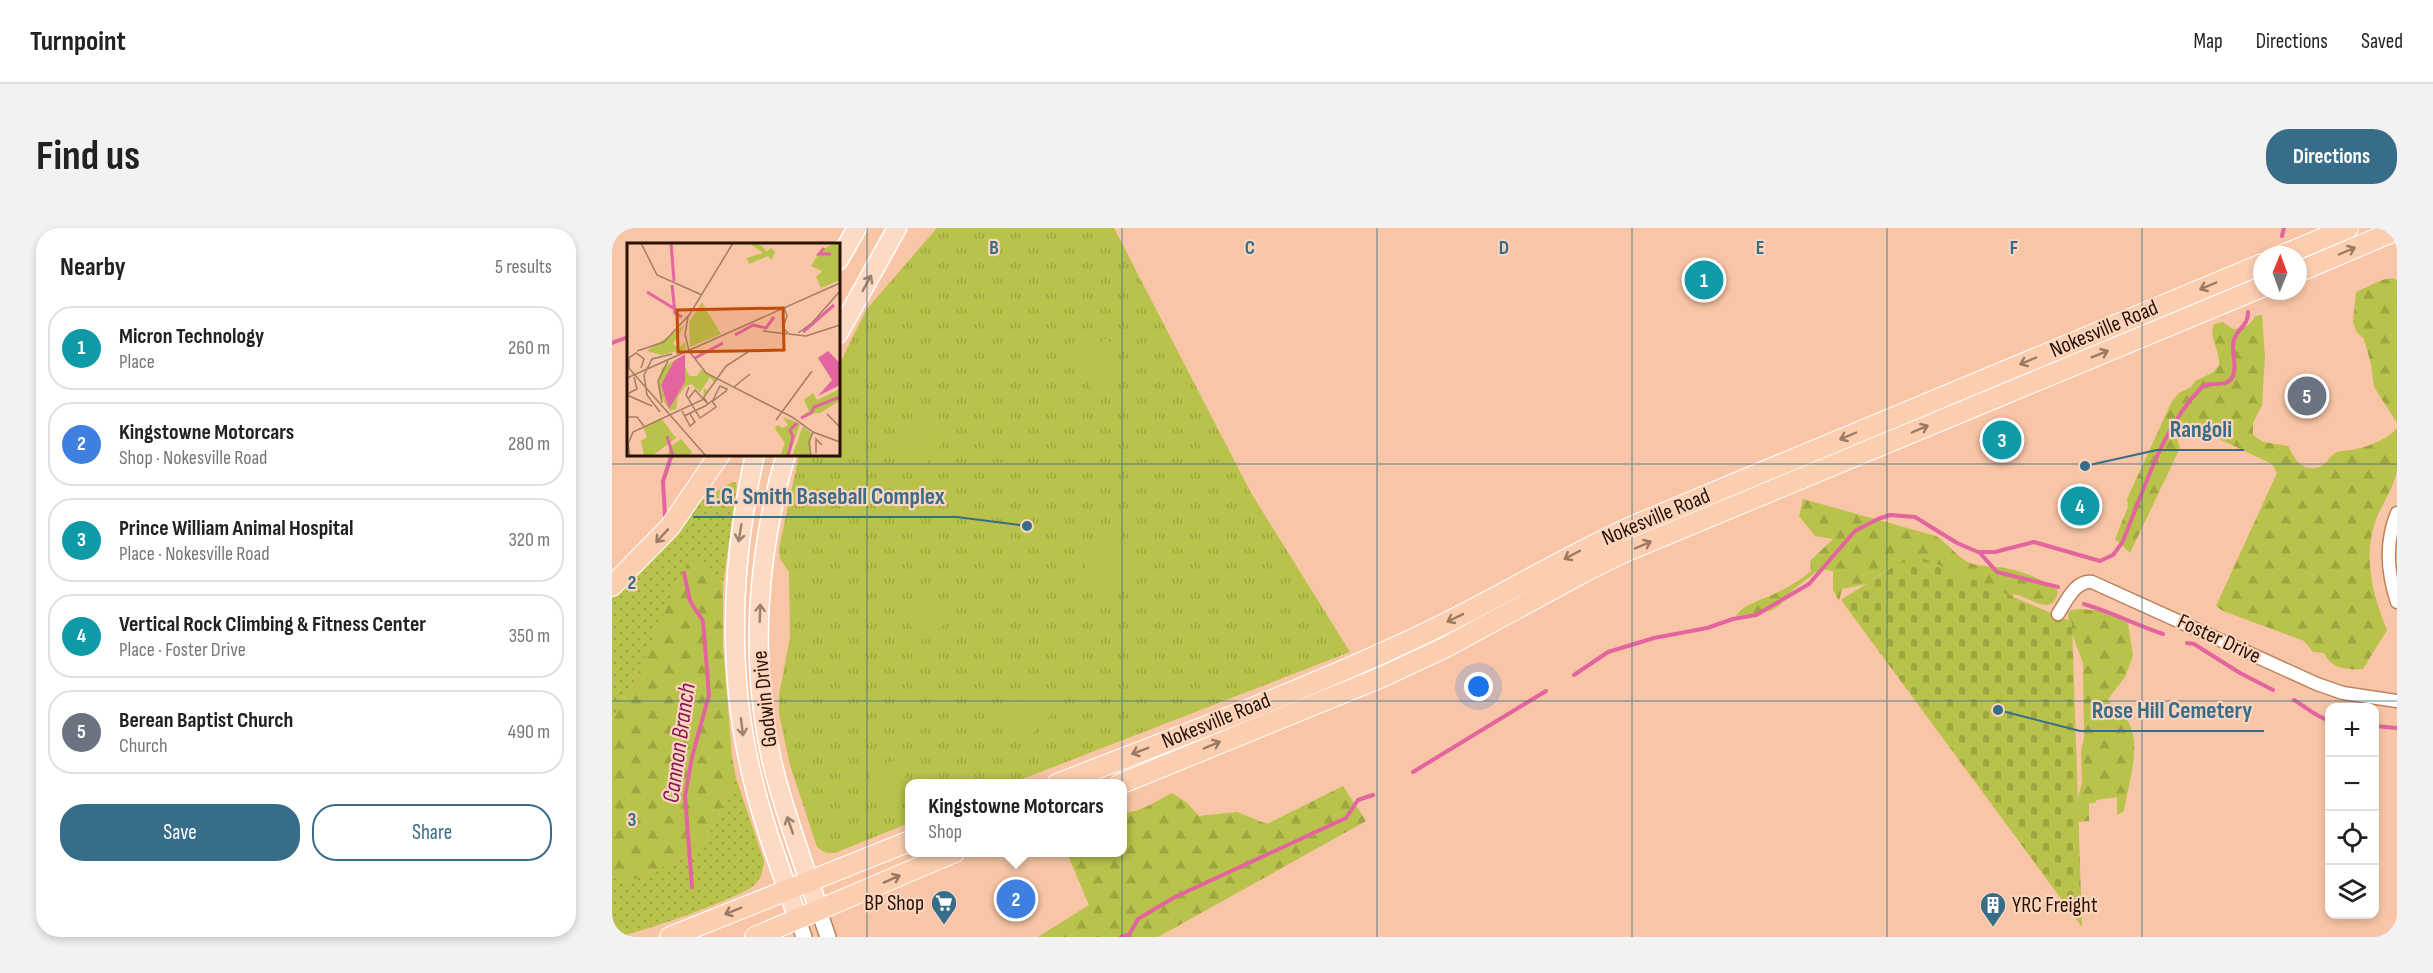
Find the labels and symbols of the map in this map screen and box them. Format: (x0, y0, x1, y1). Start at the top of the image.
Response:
text: B (989, 236, 999, 260)
text: C (1245, 236, 1255, 260)
text: D (1499, 236, 1509, 260)
text: E (1756, 236, 1764, 260)
text: F (2010, 236, 2018, 260)
inset map (627, 243, 840, 456)
one-way arrow (2338, 245, 2356, 256)
north arrow (2253, 246, 2307, 300)
pin: 1 (1684, 257, 1724, 302)
one-way arrow (862, 274, 873, 292)
one-way arrow (2199, 281, 2218, 292)
street label: Nokesville Road (2046, 294, 2162, 364)
one-way arrow (2091, 348, 2109, 359)
one-way arrow (2019, 356, 2038, 367)
pin: 5 (2288, 374, 2326, 418)
callout: Rangoli (2157, 408, 2244, 450)
text: Rangoli (2170, 415, 2232, 444)
pin: 3 (1982, 418, 2022, 462)
one-way arrow (1911, 423, 1929, 434)
one-way arrow (1839, 431, 1857, 442)
callout: E.G. Smith Baseball Complex (693, 475, 957, 517)
text: E.G. Smith Baseball Complex (705, 482, 945, 511)
street label: Nokesville Road (1598, 482, 1714, 552)
pin: 4 (2060, 484, 2100, 528)
one-way arrow (735, 522, 746, 542)
one-way arrow (655, 528, 669, 543)
one-way arrow (1634, 539, 1652, 550)
one-way arrow (1564, 550, 1582, 561)
text: 2 (628, 571, 636, 595)
one-way arrow (754, 603, 765, 623)
street label: Foster Drive (2173, 608, 2265, 670)
one-way arrow (1446, 613, 1464, 625)
street label: Godwin Drive (746, 649, 784, 749)
your location (1464, 672, 1493, 701)
water label: Cannon Branch (656, 681, 702, 805)
street label: Nokesville Road (1158, 687, 1274, 755)
callout: Rose Hill Cemetery (2080, 689, 2264, 731)
text: Rose Hill Cemetery (2092, 696, 2252, 725)
one-way arrow (737, 716, 748, 736)
one-way arrow (1203, 739, 1221, 750)
one-way arrow (1131, 746, 1149, 757)
text: 3 (628, 808, 637, 832)
one-way arrow (784, 816, 795, 835)
one-way arrow (882, 873, 900, 884)
pin: 2 (996, 876, 1036, 922)
supermarket icon: BP Shop (929, 888, 959, 926)
place label: BP Shop (864, 890, 924, 917)
building icon: YRC Freight (1978, 890, 2008, 928)
place label: YRC Freight (2012, 892, 2098, 919)
one-way arrow (724, 906, 743, 917)

